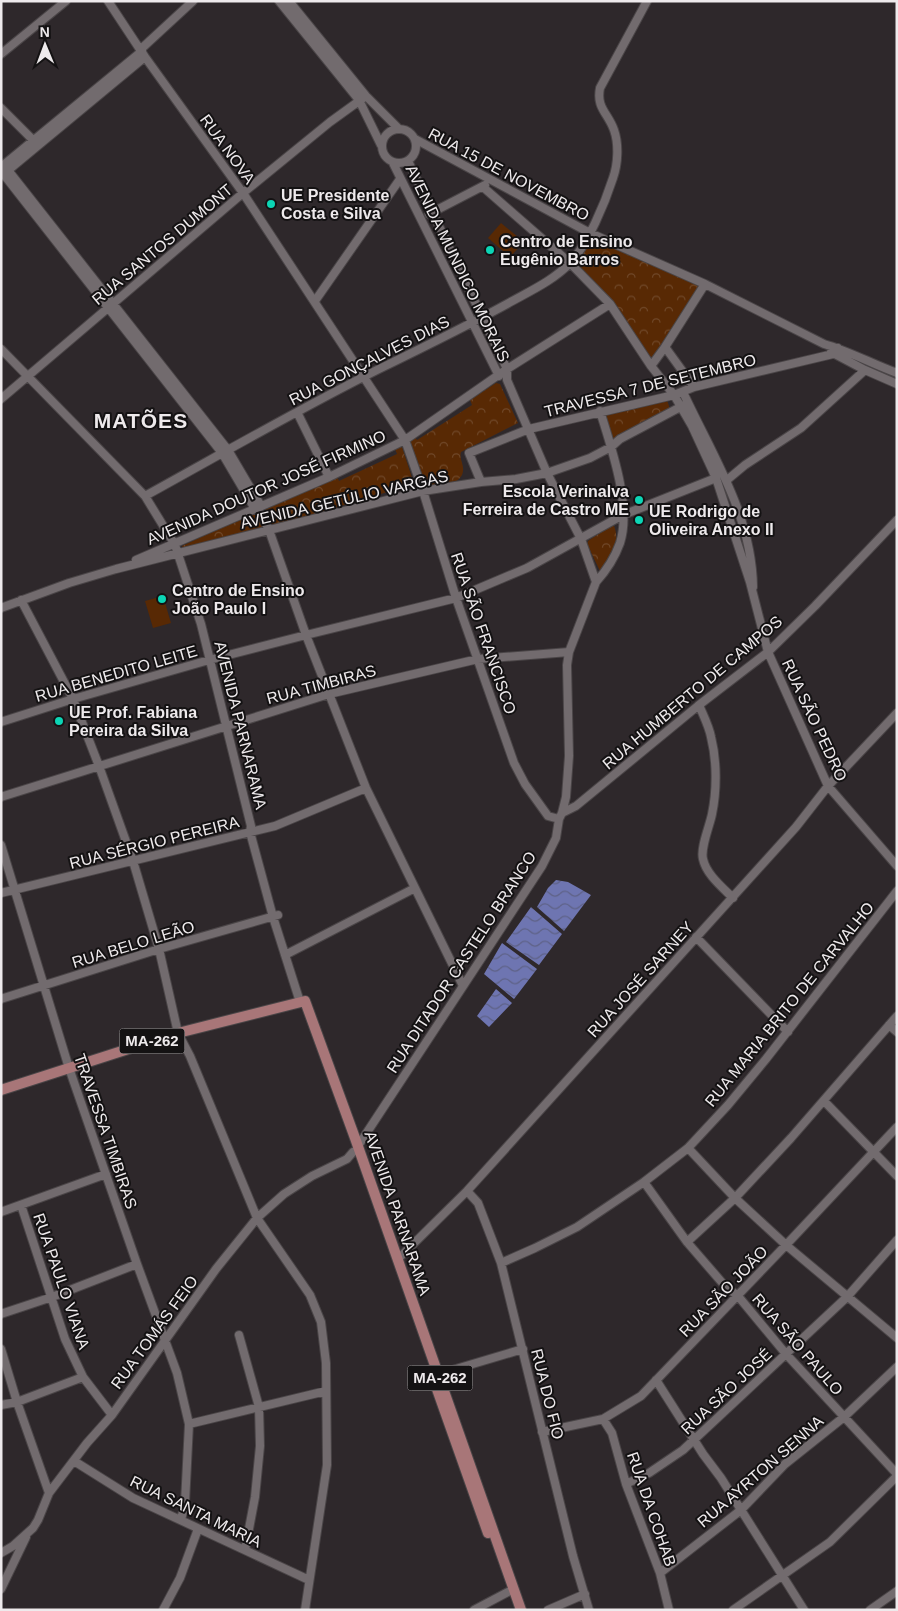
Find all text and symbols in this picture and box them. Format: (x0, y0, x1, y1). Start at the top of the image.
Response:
north arrow (20, 20, 70, 70)
text: N (40, 24, 50, 40)
street label: RUA NOVA (197, 111, 259, 188)
street label: RUA 15 DE NOVEMBRO (425, 125, 592, 224)
street label: AVENIDA MUNDICO MORAIS (402, 162, 513, 364)
street label: RUA SANTOS DUMONT (89, 181, 236, 308)
place label: UE Presidente Costa e Silva (281, 187, 390, 222)
marker: UE Presidente Costa e Silva (265, 198, 277, 210)
place label: Centro de Ensino Eugênio Barros (500, 233, 633, 268)
marker: Centro de Ensino Eugênio Barros (484, 244, 496, 256)
street label: RUA GONÇALVES DIAS (286, 313, 452, 408)
street label: TRAVESSA 7 DE SETEMBRO (543, 351, 758, 420)
district label: MATÕES (94, 409, 188, 432)
street label: AVENIDA DOUTOR JOSÉ FIRMINO (144, 426, 388, 548)
street label: AVENIDA GETÚLIO VARGAS (238, 466, 450, 532)
place label: Escola Verinalva Ferreira de Castro ME (463, 483, 629, 518)
marker: Escola Verinalva Ferreira de Castro ME (633, 494, 645, 506)
place label: UE Rodrigo de Oliveira Anexo II (649, 503, 774, 538)
marker: UE Rodrigo de Oliveira Anexo II (633, 514, 645, 526)
street label: RUA SÃO FRANCISCO (448, 549, 521, 716)
place label: Centro de Ensino João Paulo I (172, 582, 305, 617)
marker: Centro de Ensino João Paulo I (156, 593, 168, 605)
street label: RUA HUMBERTO DE CAMPOS (599, 612, 785, 772)
street label: AVENIDA PARNARAMA (211, 639, 270, 811)
street label: RUA BENEDITO LEITE (33, 642, 199, 705)
street label: RUA SÃO PEDRO (779, 656, 852, 784)
street label: RUA TIMBIRAS (265, 662, 378, 707)
place label: UE Prof. Fabiana Pereira da Silva (69, 704, 197, 739)
marker: UE Prof. Fabiana Pereira da Silva (53, 715, 65, 727)
street label: RUA SÉRGIO PEREIRA (67, 812, 241, 872)
street label: RUA DITADOR CASTELO BRANCO (383, 849, 539, 1076)
street label: RUA MARIA BRITO DE CARVALHO (702, 899, 877, 1110)
street label: RUA BELO LEÃO (69, 916, 196, 971)
street label: RUA JOSÉ SARNEY (583, 917, 697, 1041)
road number: MA-262 (120, 1028, 184, 1054)
street label: TRAVESSA TIMBIRAS (71, 1051, 140, 1211)
street label: AVENIDA PARNARAMA (361, 1129, 434, 1298)
street label: RUA PAULO VIANA (30, 1211, 93, 1352)
street label: RUA SÃO JOÃO (674, 1241, 771, 1340)
street label: RUA TOMÁS FEIO (107, 1272, 201, 1392)
street label: RUA SÃO PAULO (749, 1289, 848, 1398)
street label: RUA SÃO JOSÉ (676, 1344, 775, 1438)
street label: RUA DO FIO (528, 1347, 567, 1441)
road number: MA-262 (408, 1366, 472, 1390)
street label: RUA AYRTON SENNA (694, 1412, 827, 1531)
street label: RUA DA COHAB (624, 1450, 679, 1569)
street label: RUA SANTA MARIA (127, 1472, 264, 1551)

